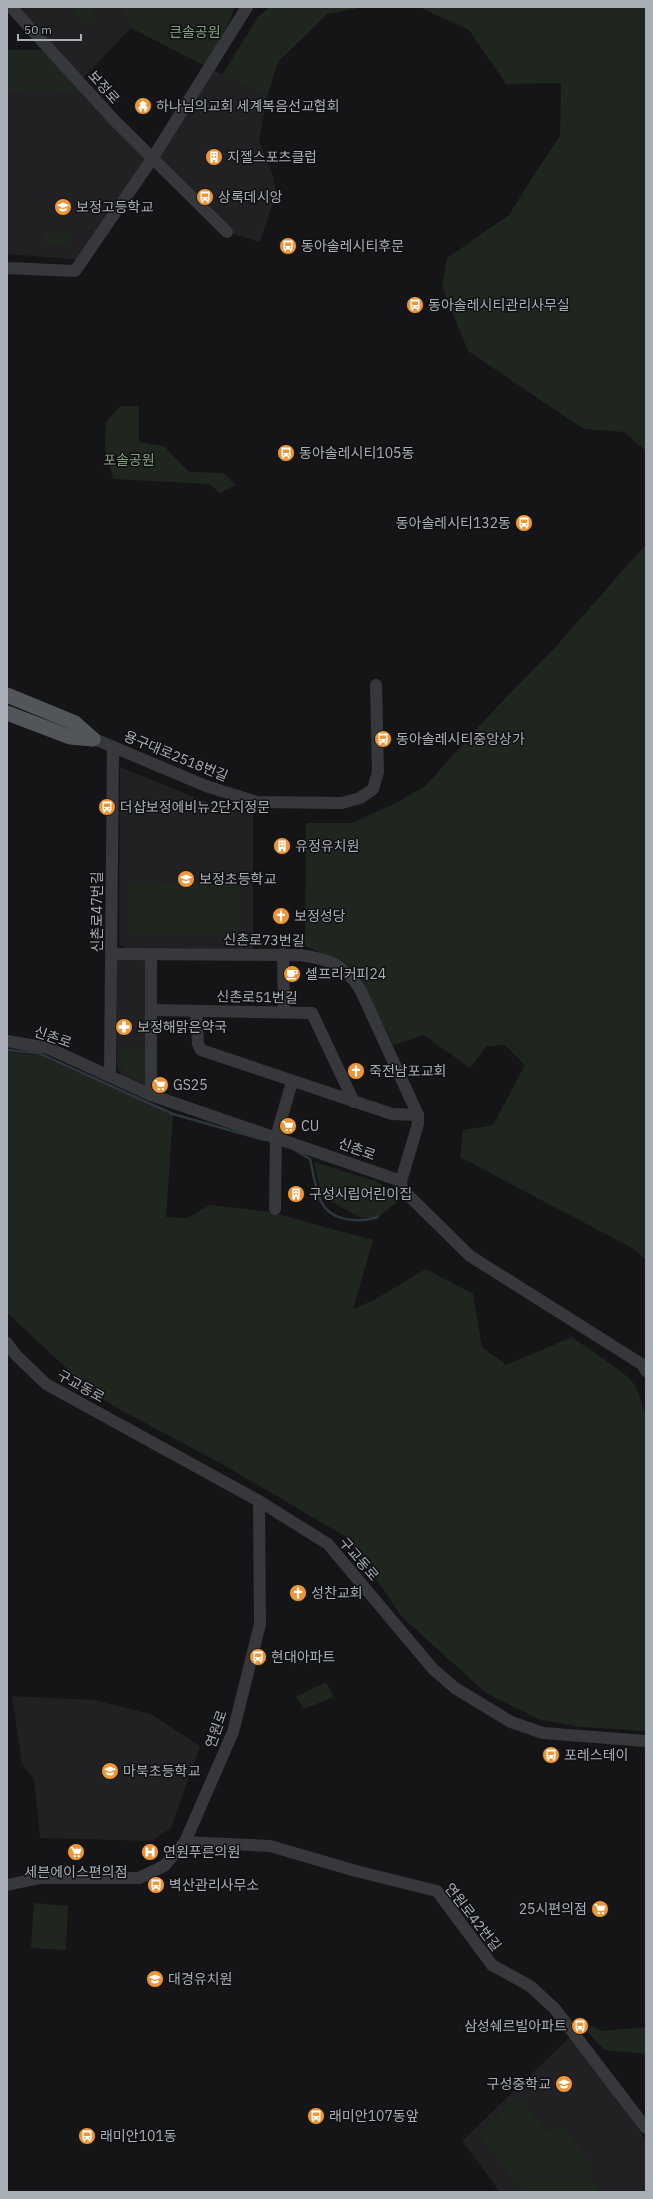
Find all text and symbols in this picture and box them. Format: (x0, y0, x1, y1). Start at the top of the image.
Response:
scale bar (18, 16, 81, 42)
text: 50 m (24, 22, 52, 37)
park label: 큰솔공원 (169, 23, 221, 41)
street label: 보정로 (84, 67, 124, 107)
temple icon: 하나님의교회 세계복음선교협회 (133, 96, 153, 116)
place label: 하나님의교회 세계복음선교협회 (156, 97, 340, 115)
building icon: 지젤스포츠클럽 (204, 147, 224, 167)
place label: 지젤스포츠클럽 (227, 148, 317, 166)
bus stop icon: 상록데시앙 (195, 187, 215, 207)
place label: 상록데시앙 (218, 188, 283, 206)
school or university icon: 보정고등학교 (53, 197, 73, 217)
place label: 보정고등학교 (76, 198, 153, 216)
bus stop icon: 동아솔레시티후문 (278, 236, 298, 256)
place label: 동아솔레시티후문 (301, 237, 404, 255)
bus stop icon: 동아솔레시티관리사무실 (405, 295, 425, 315)
place label: 동아솔레시티관리사무실 (428, 296, 570, 314)
bus stop icon: 동아솔레시티105동 (276, 443, 296, 463)
place label: 동아솔레시티105동 (299, 444, 414, 462)
park label: 포솔공원 (103, 451, 155, 469)
bus stop icon: 동아솔레시티132동 (514, 513, 534, 533)
place label: 동아솔레시티132동 (396, 514, 511, 532)
street label: 용구대로2518번길 (121, 727, 231, 785)
bus stop icon: 동아솔레시티중앙상가 (373, 729, 393, 749)
place label: 동아솔레시티중앙상가 (396, 730, 525, 748)
bus stop icon: 더샵보정에비뉴2단지정문 (97, 797, 117, 817)
place label: 더샵보정에비뉴2단지정문 (120, 798, 270, 816)
building icon: 유정유치원 (272, 836, 292, 856)
place label: 유정유치원 (295, 837, 359, 855)
school or university icon: 보정초등학교 (176, 869, 196, 889)
place label: 보정초등학교 (199, 870, 276, 888)
street label: 신촌로47번길 (88, 871, 106, 953)
church icon: 보정성당 (271, 906, 291, 926)
place label: 보정성당 (294, 907, 346, 925)
street label: 신촌로73번길 (223, 930, 305, 950)
cafe icon: 셀프리커피24 (282, 964, 302, 984)
place label: 셀프리커피24 (305, 965, 386, 983)
street label: 신촌로51번길 (216, 987, 298, 1007)
pharmacy icon: 보정해맑은약국 (114, 1017, 134, 1037)
place label: 보정해맑은약국 (137, 1018, 227, 1036)
street label: 신촌로 (32, 1022, 74, 1052)
church icon: 죽전남포교회 (346, 1061, 366, 1081)
place label: 죽전남포교회 (369, 1062, 446, 1080)
supermarket icon: GS25 (150, 1075, 170, 1095)
place label: GS25 (173, 1076, 208, 1094)
supermarket icon: CU (278, 1116, 298, 1136)
place label: CU (301, 1117, 319, 1135)
street label: 신촌로 (336, 1134, 378, 1164)
building icon: 구성시립어린이집 (286, 1184, 306, 1204)
place label: 구성시립어린이집 (309, 1185, 412, 1203)
street label: 구교동로 (54, 1366, 108, 1406)
street label: 구교동로 (335, 1534, 383, 1584)
church icon: 성찬교회 (288, 1583, 308, 1603)
place label: 성찬교회 (311, 1584, 363, 1602)
bus stop icon: 현대아파트 (248, 1647, 268, 1667)
place label: 현대아파트 (271, 1648, 336, 1666)
street label: 연원로 (201, 1708, 231, 1750)
bus stop icon: 포레스테이 (541, 1745, 561, 1765)
place label: 포레스테이 (564, 1746, 628, 1764)
school or university icon: 마북초등학교 (100, 1761, 120, 1781)
place label: 마북초등학교 (123, 1762, 200, 1780)
supermarket icon: 세븐에이스편의점 (66, 1842, 86, 1862)
hospital icon: 연원푸른의원 (140, 1842, 160, 1862)
place label: 연원푸른의원 (163, 1843, 240, 1861)
place label: 세븐에이스편의점 (24, 1863, 128, 1881)
bus stop icon: 벽산관리사무소 (146, 1875, 166, 1895)
place label: 벽산관리사무소 (169, 1876, 259, 1894)
street label: 연원로42번길 (441, 1879, 505, 1955)
supermarket icon: 25시편의점 (590, 1899, 610, 1919)
place label: 25시편의점 (519, 1900, 587, 1918)
school or university icon: 대경유치원 (145, 1969, 165, 1989)
place label: 대경유치원 (168, 1970, 232, 1988)
bus stop icon: 삼성쉐르빌아파트 (570, 2016, 590, 2036)
place label: 삼성쉐르빌아파트 (464, 2017, 567, 2035)
school or university icon: 구성중학교 (554, 2074, 574, 2094)
place label: 구성중학교 (487, 2075, 551, 2093)
bus stop icon: 래미안107동앞 (306, 2106, 326, 2126)
place label: 래미안107동앞 (329, 2107, 419, 2125)
bus stop icon: 래미안101동 (77, 2126, 97, 2146)
place label: 래미안101동 (100, 2127, 177, 2145)

